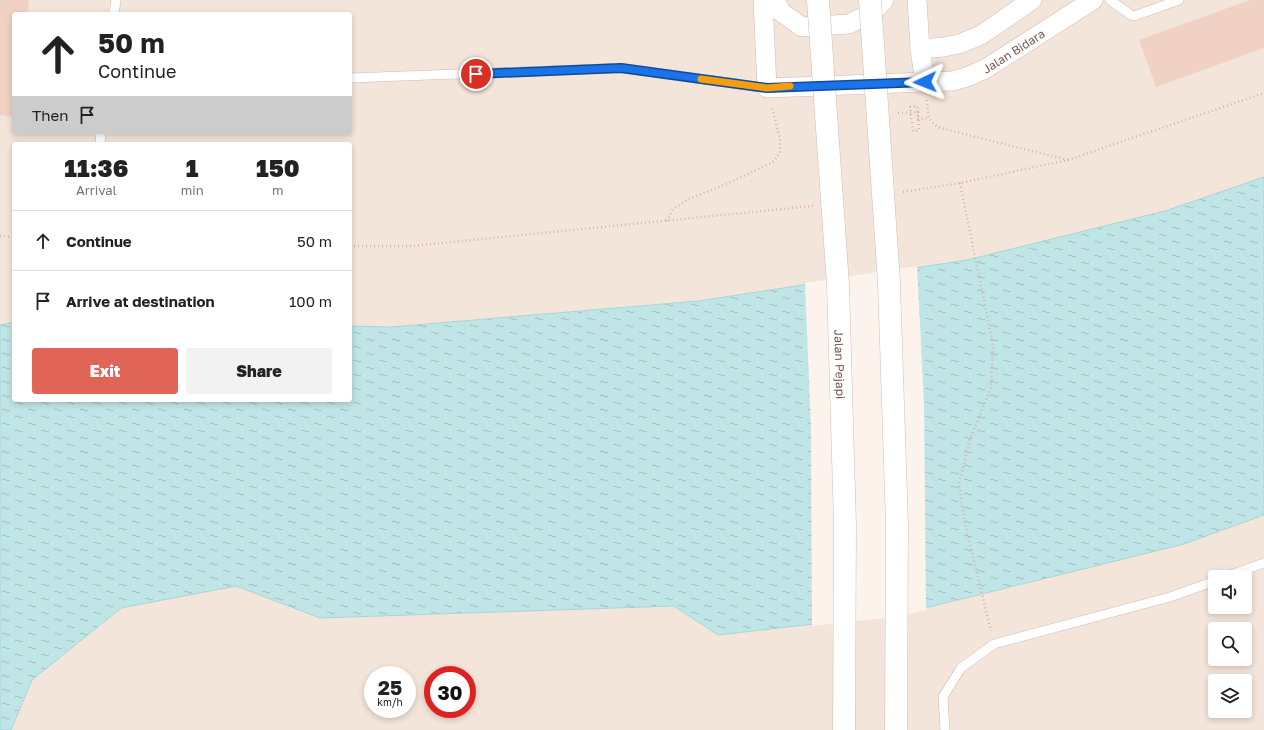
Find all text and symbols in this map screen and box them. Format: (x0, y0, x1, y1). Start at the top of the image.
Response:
street label: Jalan Bidara (979, 25, 1047, 76)
text: 50 m (98, 26, 165, 59)
icon: ahead (32, 28, 84, 80)
pin (459, 57, 493, 91)
text: Continue (98, 60, 176, 82)
position arrow (904, 61, 946, 103)
icon: arrive (465, 63, 487, 85)
icon: arrive (76, 104, 98, 126)
text: Then (32, 106, 68, 124)
text: 11:36 (64, 153, 128, 182)
text: 1 (186, 153, 199, 182)
text: 150 (256, 153, 300, 182)
text: Arrival (76, 182, 117, 198)
text: min (181, 182, 204, 198)
text: m (272, 182, 284, 198)
icon: ahead (32, 230, 54, 252)
text: Continue (66, 232, 132, 250)
text: 50 m (297, 232, 332, 250)
icon: arrive (32, 290, 54, 312)
text: Arrive at destination (66, 292, 215, 310)
text: 100 m (289, 292, 332, 310)
street label: Jalan Pejapi (832, 329, 849, 399)
button: Exit (32, 348, 178, 394)
button: Share (186, 348, 332, 394)
map controls (1208, 570, 1252, 718)
button: sound (1208, 570, 1252, 614)
button: search (1208, 622, 1252, 666)
speed limit sign: 30 (424, 666, 476, 718)
button: layers (1208, 674, 1252, 718)
text: 25 (378, 675, 402, 699)
text: km/h (377, 696, 403, 708)

